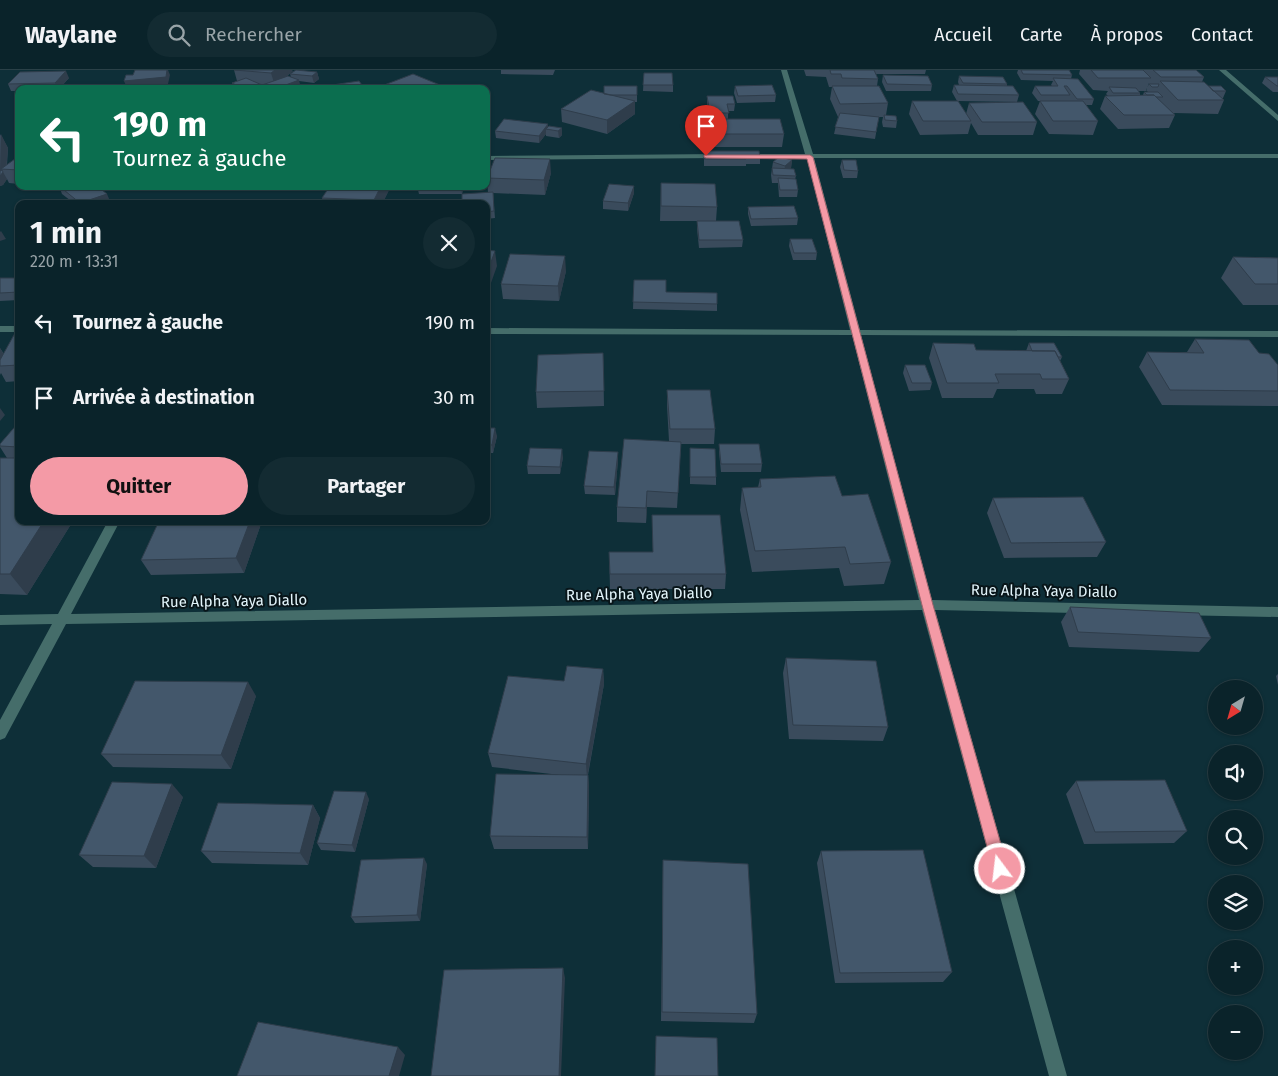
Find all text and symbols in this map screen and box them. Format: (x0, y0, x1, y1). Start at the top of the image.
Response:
search box (147, 12, 497, 57)
text: Waylane (25, 21, 117, 49)
icon: search (165, 21, 193, 49)
text: Rechercher (205, 23, 302, 46)
text: Accueil (934, 24, 992, 46)
text: Carte (1020, 24, 1063, 46)
text: À propos (1091, 24, 1163, 46)
text: Contact (1191, 24, 1253, 46)
text: 190 m (113, 103, 207, 145)
icon: left (30, 105, 95, 170)
pin (685, 105, 727, 156)
icon: arrive (692, 112, 720, 140)
text: Tournez à gauche (113, 145, 286, 172)
text: 1 min (30, 215, 102, 251)
button: close (423, 217, 475, 269)
text: 220 m · 13:31 (30, 252, 118, 271)
icon: left (30, 309, 58, 337)
text: Tournez à gauche (73, 311, 223, 334)
text: 190 m (425, 311, 475, 334)
icon: arrive (30, 384, 58, 412)
text: Arrivée à destination (73, 386, 255, 409)
text: 30 m (434, 386, 475, 409)
button: Quitter (30, 457, 248, 515)
button: Partager (258, 457, 475, 515)
street label: Rue Alpha Yaya Diallo (971, 581, 1117, 601)
street label: Rue Alpha Yaya Diallo (566, 584, 712, 604)
street label: Rue Alpha Yaya Diallo (161, 591, 307, 611)
north arrow (1208, 680, 1262, 735)
map controls (1208, 680, 1263, 1060)
button: sound (1208, 745, 1263, 800)
button: search (1208, 810, 1263, 865)
position arrow (973, 842, 1025, 894)
button: layers (1208, 875, 1263, 930)
button: + (1208, 940, 1263, 995)
button: − (1208, 1005, 1263, 1060)

